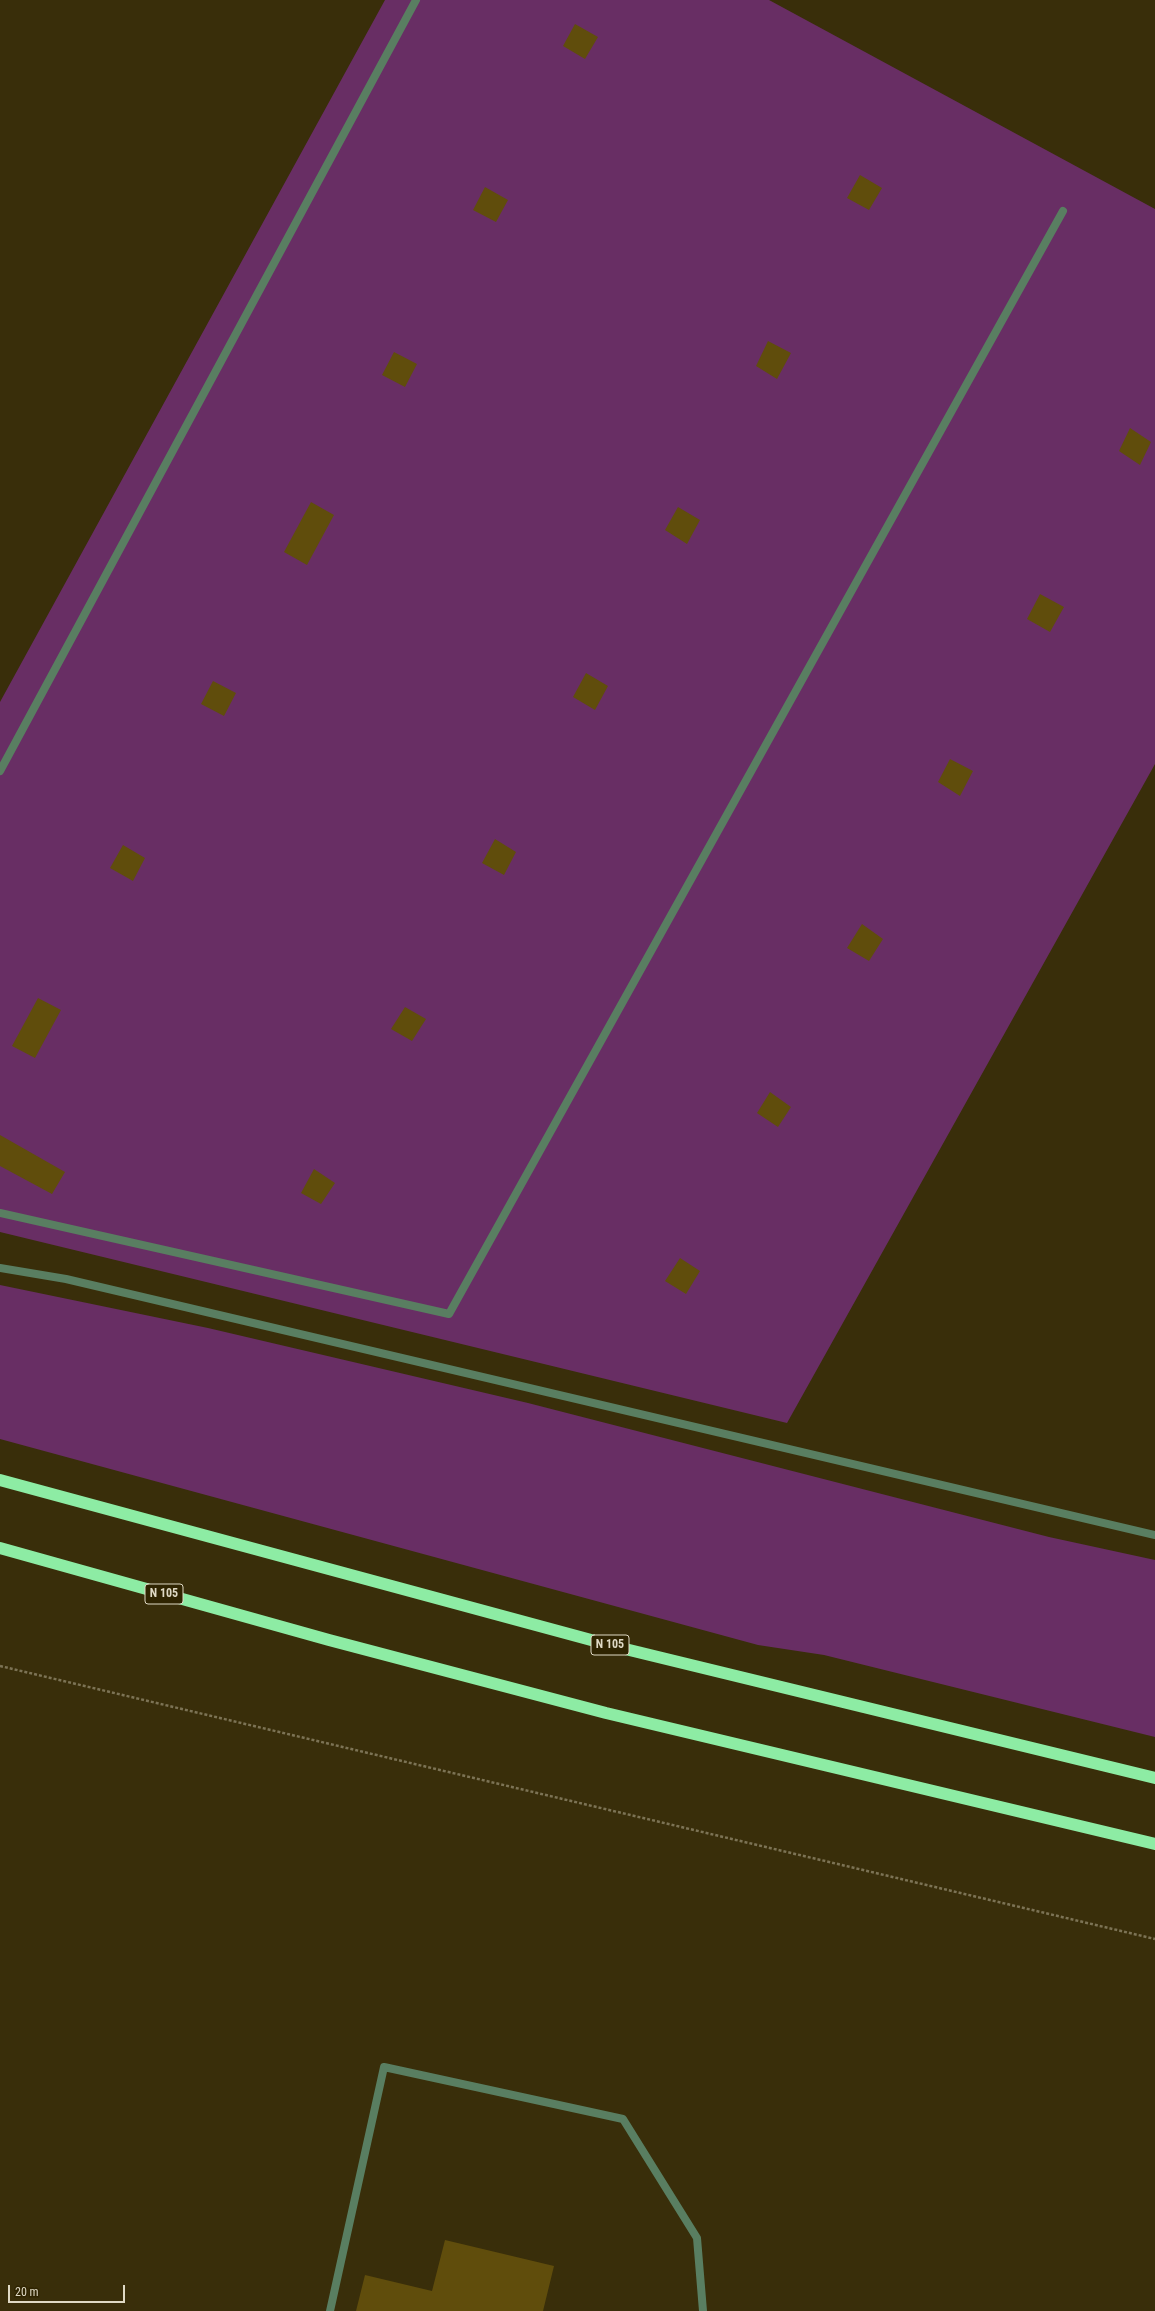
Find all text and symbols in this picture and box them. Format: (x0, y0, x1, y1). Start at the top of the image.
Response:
road number: N 105 (145, 1584, 183, 1604)
road number: N 105 (591, 1635, 629, 1655)
scale bar (10, 2277, 127, 2303)
text: 20 m (15, 2285, 39, 2299)

